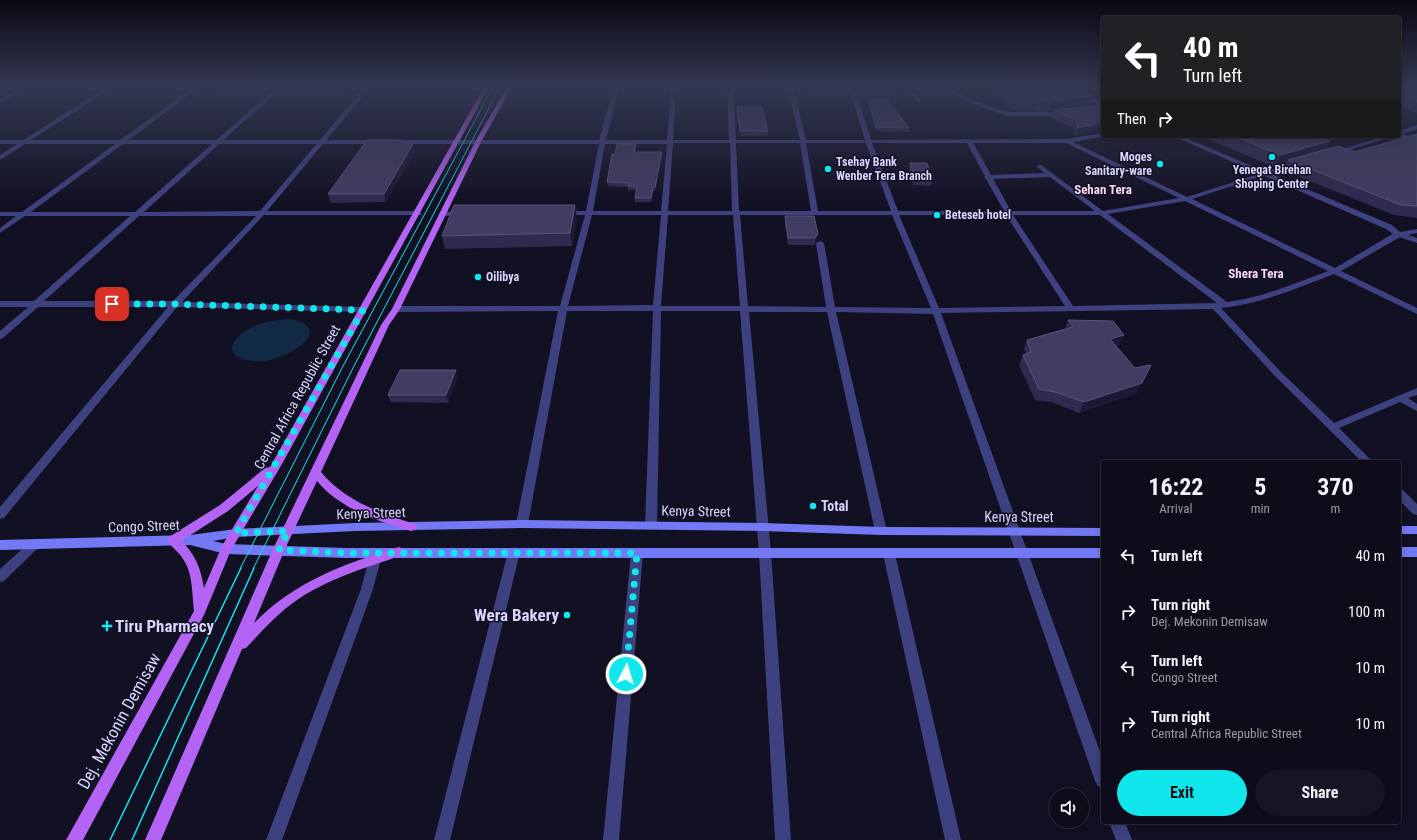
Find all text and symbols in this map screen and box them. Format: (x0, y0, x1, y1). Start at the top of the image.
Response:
text: 40 m (1183, 31, 1239, 64)
icon: left (1117, 32, 1169, 84)
text: Turn left (1183, 65, 1242, 86)
icon: right (1154, 108, 1176, 130)
text: Then (1117, 110, 1146, 128)
place label: Moges Sanitary-ware (1085, 150, 1153, 178)
marker: Yenegat Birehan Shoping Center (1267, 152, 1277, 162)
place label: Tsehay Bank Wenber Tera Branch (836, 155, 932, 183)
marker: Moges Sanitary-ware (1155, 159, 1165, 169)
place label: Yenegat Birehan Shoping Center (1233, 163, 1311, 191)
marker: Tsehay Bank Wenber Tera Branch (823, 164, 833, 174)
district label: Sehan Tera (1074, 182, 1132, 197)
place label: Beteseb hotel (945, 208, 1011, 222)
marker: Beteseb hotel (932, 210, 942, 220)
district label: Shera Tera (1228, 266, 1284, 281)
place label: Oilibya (486, 270, 519, 284)
marker: Oilibya (473, 272, 483, 282)
pin (95, 287, 129, 321)
icon: arrive (101, 293, 123, 315)
street label: Central Africa Republic Street (251, 322, 343, 472)
text: 16:22 (1148, 473, 1203, 501)
text: 5 (1254, 473, 1266, 501)
text: 370 (1317, 473, 1354, 501)
place label: Total (821, 498, 849, 514)
marker: Total (808, 501, 818, 511)
text: Arrival (1159, 501, 1192, 516)
text: min (1251, 501, 1270, 516)
text: m (1331, 501, 1340, 516)
street label: Kenya Street (661, 502, 731, 520)
street label: Kenya Street (336, 504, 406, 522)
street label: Kenya Street (984, 509, 1054, 525)
street label: Congo Street (108, 517, 180, 535)
icon: left (1117, 545, 1139, 567)
text: Turn left (1151, 547, 1202, 565)
text: 40 m (1355, 547, 1385, 565)
text: Turn right (1151, 596, 1210, 614)
icon: right (1117, 601, 1139, 623)
text: 100 m (1348, 603, 1385, 621)
place label: Wera Bakery (474, 605, 559, 625)
marker: Wera Bakery (562, 610, 572, 620)
text: Dej. Mekonin Demisaw (1151, 614, 1268, 629)
place label: Tiru Pharmacy (115, 616, 215, 636)
marker: Tiru Pharmacy (102, 621, 112, 631)
street label: Dej. Mekonin Demisaw (73, 649, 165, 793)
text: Turn left (1151, 652, 1202, 670)
position arrow (605, 653, 647, 695)
icon: left (1117, 657, 1139, 679)
text: 10 m (1355, 659, 1385, 677)
text: Congo Street (1151, 670, 1218, 685)
text: Turn right (1151, 708, 1210, 726)
icon: right (1117, 713, 1139, 735)
text: 10 m (1355, 715, 1385, 733)
text: Central Africa Republic Street (1151, 726, 1302, 741)
button: Exit (1117, 770, 1247, 816)
button: Share (1255, 770, 1385, 816)
map controls (1049, 788, 1089, 828)
button: sound (1049, 788, 1089, 828)

